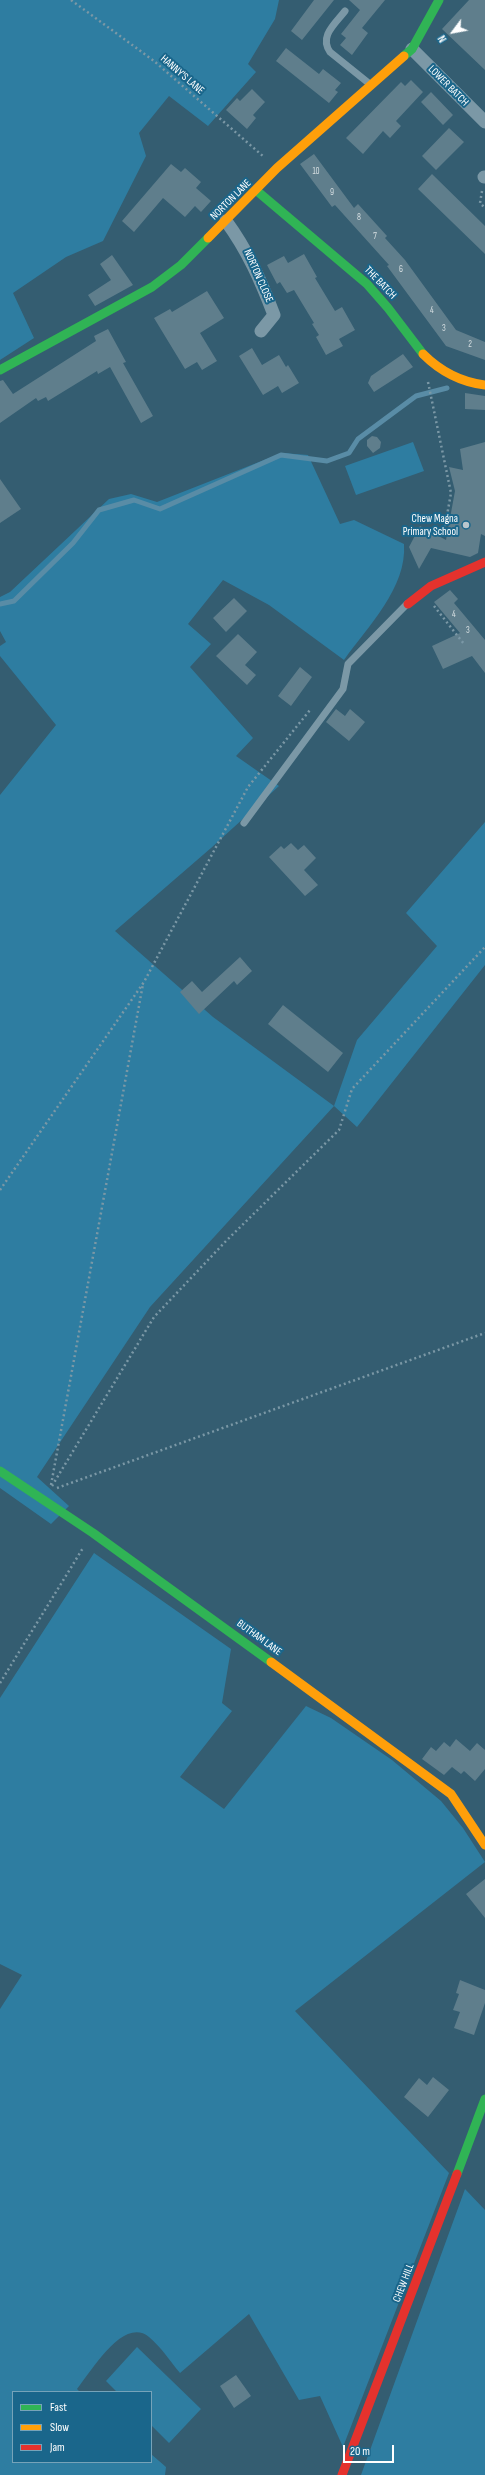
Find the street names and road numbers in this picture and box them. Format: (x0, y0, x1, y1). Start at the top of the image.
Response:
street label: HANNY'S LANE (158, 53, 206, 97)
street label: LOWER BATCH (425, 63, 471, 109)
street label: NORTON LANE (208, 177, 254, 223)
street label: NORTON CLOSE (240, 247, 276, 305)
street label: THE BATCH (361, 264, 399, 302)
street label: BUTHAM LANE (234, 1617, 284, 1659)
street label: CHEW HILL (391, 2262, 417, 2304)

